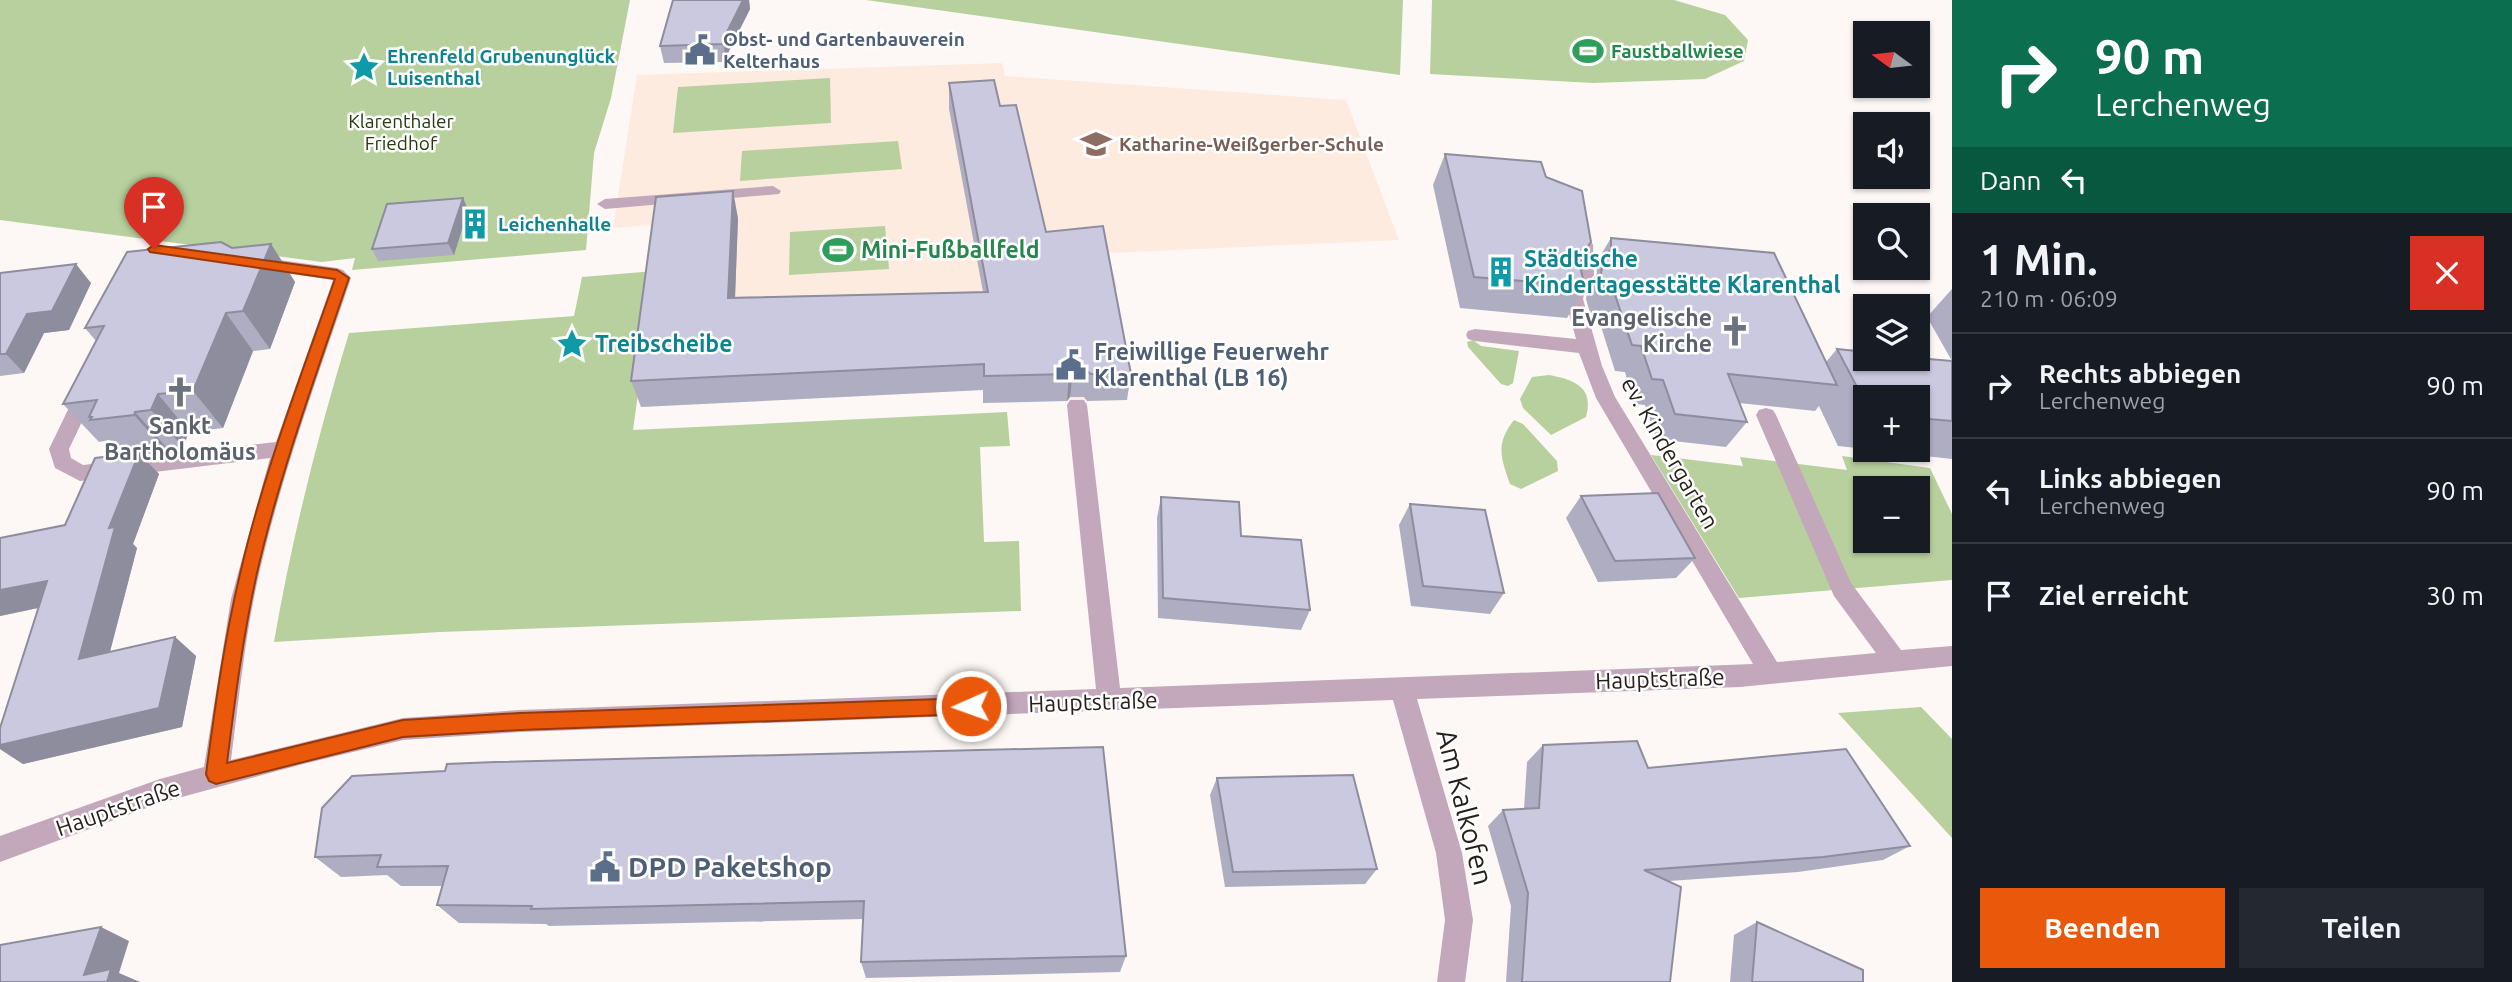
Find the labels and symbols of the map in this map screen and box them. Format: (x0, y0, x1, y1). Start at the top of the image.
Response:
north arrow (1853, 21, 1930, 98)
place label: Obst- und Gartenbauverein Kelterhaus (723, 28, 965, 72)
public building icon: Obst- und Gartenbauverein Kelterhaus (683, 33, 717, 67)
sports icon: Faustballwiese (1571, 34, 1605, 68)
place label: Faustballwiese (1611, 40, 1744, 62)
place label: Ehrenfeld Grubenunglück Luisenthal (387, 45, 616, 89)
place icon: Ehrenfeld Grubenunglück Luisenthal (347, 50, 381, 84)
park label: Klarenthaler Friedhof (348, 110, 454, 154)
school or university icon: Katharine-Weißgerber-Schule (1079, 127, 1113, 161)
place label: Katharine-Weißgerber-Schule (1119, 133, 1384, 155)
pin (124, 177, 184, 249)
building icon: Leichenhalle (458, 207, 492, 241)
place label: Leichenhalle (498, 213, 611, 235)
sports icon: Mini-Fußballfeld (821, 233, 855, 267)
place label: Mini-Fußballfeld (861, 237, 1040, 262)
place label: Städtische Kindertagesstätte Klarenthal (1524, 246, 1841, 297)
building icon: Städtische Kindertagesstätte Klarenthal (1484, 255, 1518, 289)
place label: Evangelische Kirche (1571, 305, 1712, 356)
church icon: Evangelische Kirche (1718, 314, 1752, 348)
place icon: Treibscheibe (555, 327, 589, 361)
place label: Treibscheibe (595, 331, 732, 356)
place label: Freiwillige Feuerwehr Klarenthal (LB 16) (1094, 339, 1329, 391)
public building icon: Freiwillige Feuerwehr Klarenthal (LB 16) (1054, 348, 1088, 382)
street label: ev. Kindergarten (1617, 373, 1724, 533)
church icon: Sankt Bartholomäus (163, 375, 197, 409)
place label: Sankt Bartholomäus (104, 413, 256, 464)
street label: Hauptstraße (1595, 664, 1725, 693)
position arrow (934, 669, 1008, 743)
street label: Hauptstraße (1028, 687, 1158, 716)
street label: Am Kalkofen (1431, 726, 1500, 888)
street label: Hauptstraße (53, 775, 183, 840)
public building icon: DPD Paketshop (588, 850, 622, 884)
place label: DPD Paketshop (628, 851, 832, 882)

